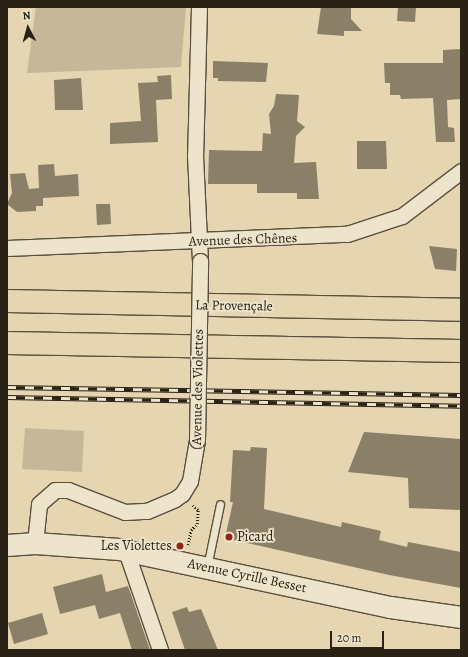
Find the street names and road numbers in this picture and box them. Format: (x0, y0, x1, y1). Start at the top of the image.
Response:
street label: Avenue des Chênes (188, 230, 298, 250)
street label: La Provençale (195, 297, 273, 315)
street label: Avenue des Violettes (189, 329, 207, 445)
street label: Avenue Cyrille Besset (186, 555, 308, 597)

